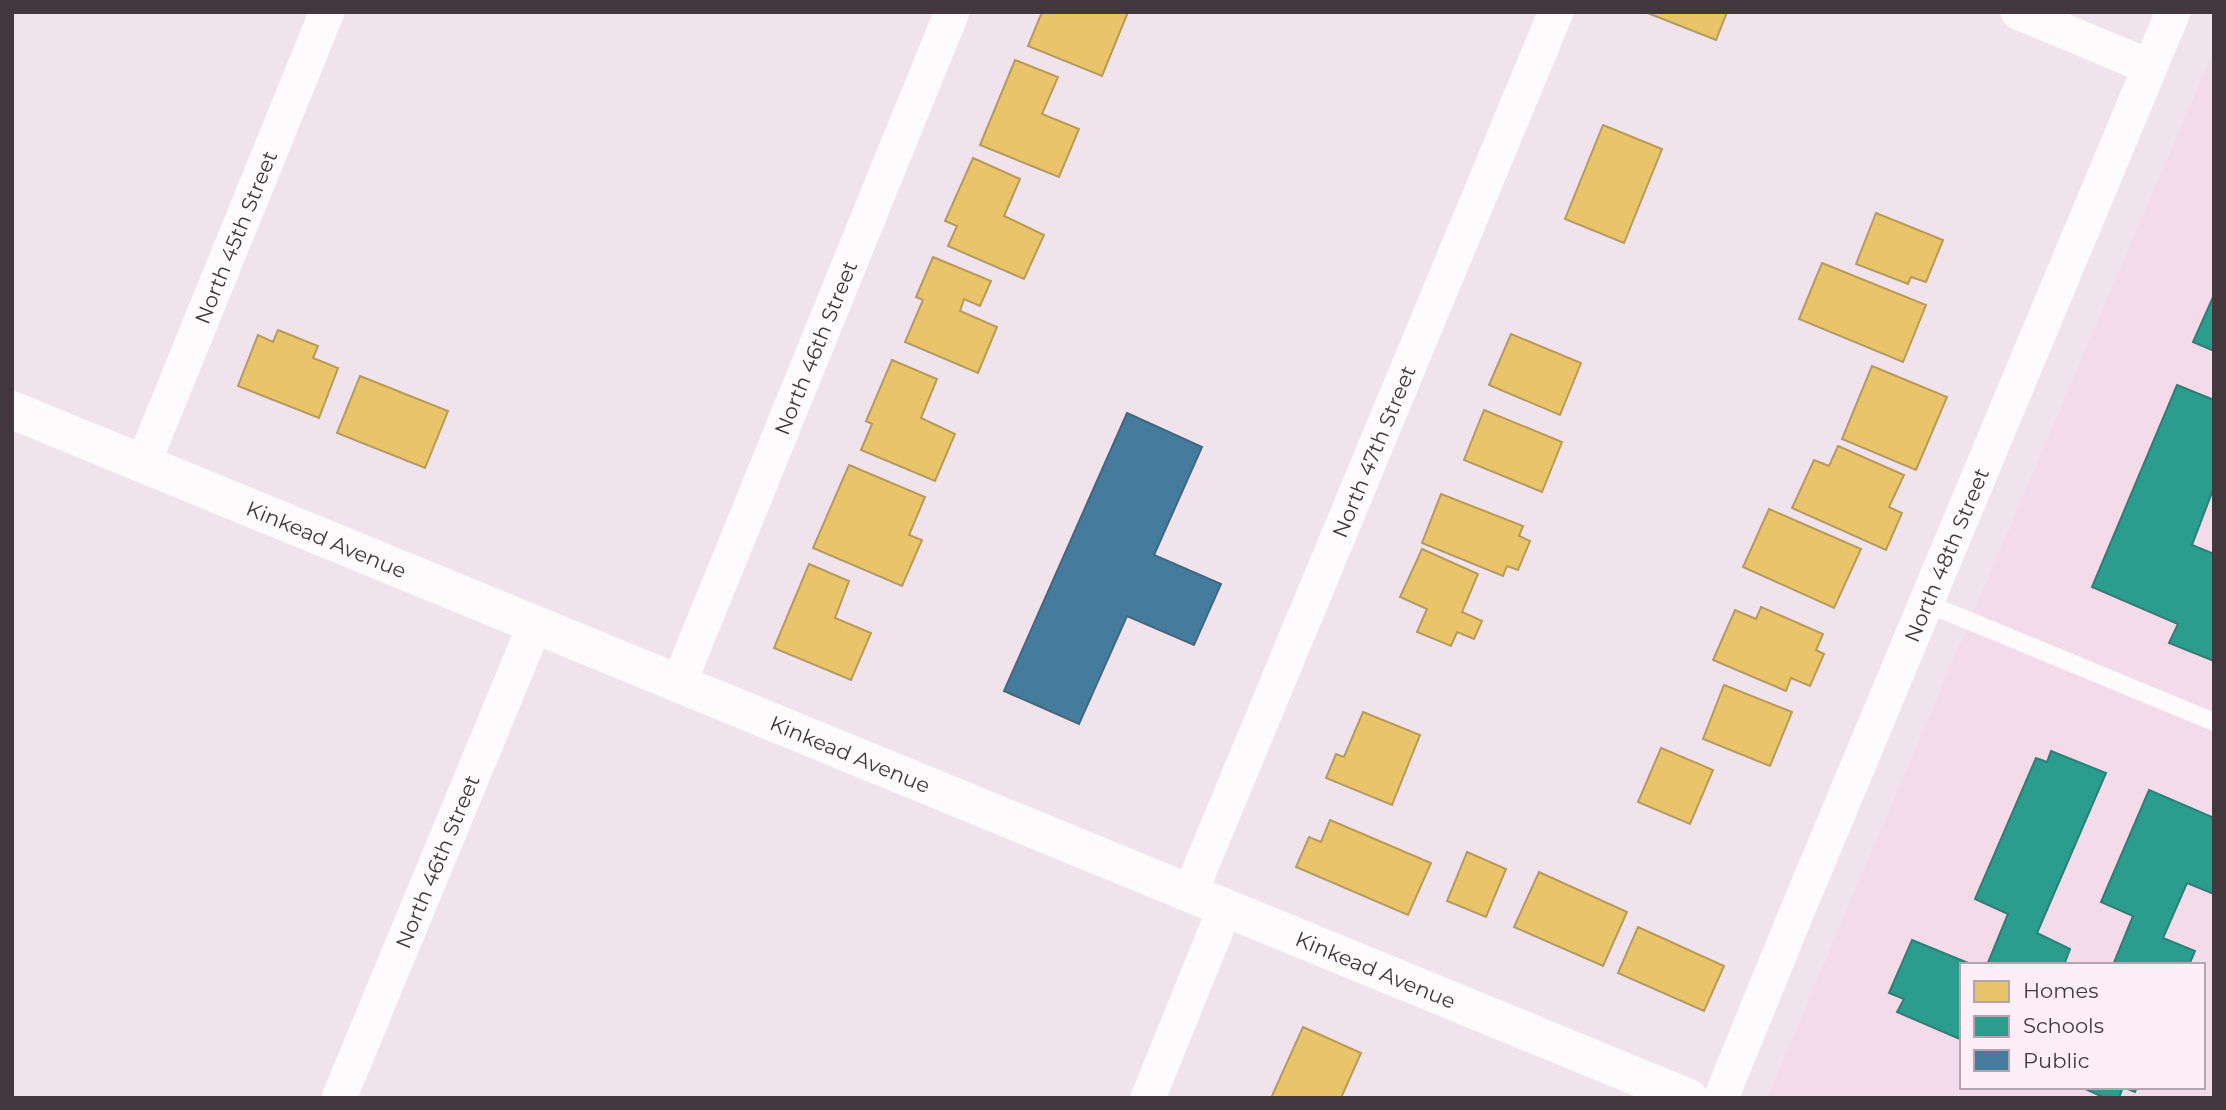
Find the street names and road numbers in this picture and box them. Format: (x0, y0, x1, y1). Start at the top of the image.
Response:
street label: North 45th Street (189, 147, 282, 327)
street label: North 46th Street (769, 257, 862, 438)
street label: North 47th Street (1327, 362, 1420, 541)
street label: North 48th Street (1899, 464, 1994, 646)
street label: Kinkead Avenue (243, 495, 410, 583)
street label: Kinkead Avenue (766, 710, 934, 798)
street label: North 46th Street (390, 771, 484, 952)
street label: Kinkead Avenue (1292, 925, 1459, 1013)

